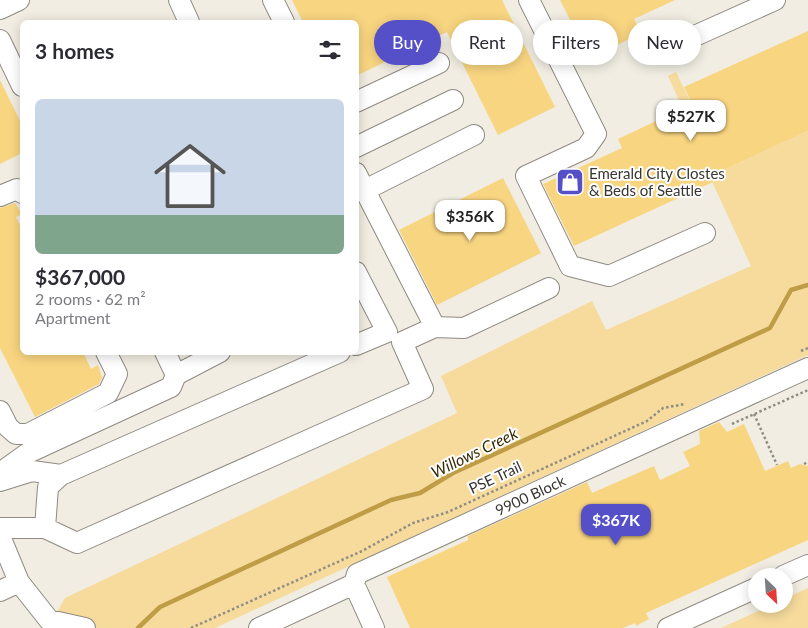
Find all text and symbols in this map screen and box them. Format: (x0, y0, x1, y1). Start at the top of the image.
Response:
chip: Buy (374, 20, 441, 65)
chip: Rent (451, 20, 523, 65)
chip: Filters (533, 20, 618, 65)
chip: New (628, 20, 701, 65)
icon: filters (316, 36, 344, 64)
text: 3 homes (35, 38, 114, 63)
pin: $527K (656, 100, 726, 142)
text: $527K (667, 106, 715, 125)
icon: home (145, 131, 235, 221)
place label: Emerald City Clostes & Beds of Seattle (589, 164, 725, 199)
shop icon: Emerald City Clostes & Beds of Seattle (555, 167, 585, 197)
pin: $356K (435, 200, 505, 242)
text: $356K (446, 206, 494, 225)
text: $367,000 (35, 264, 125, 289)
text: 2 rooms · 62 m² (35, 289, 146, 308)
text: Apartment (35, 308, 110, 327)
water label: Willows Creek (428, 423, 521, 481)
street label: PSE Trail (466, 457, 524, 497)
street label: 9900 Block (492, 471, 568, 519)
pin: $367K (581, 504, 651, 546)
text: $367K (592, 510, 640, 529)
north arrow (748, 568, 792, 612)
map controls (748, 568, 793, 613)

